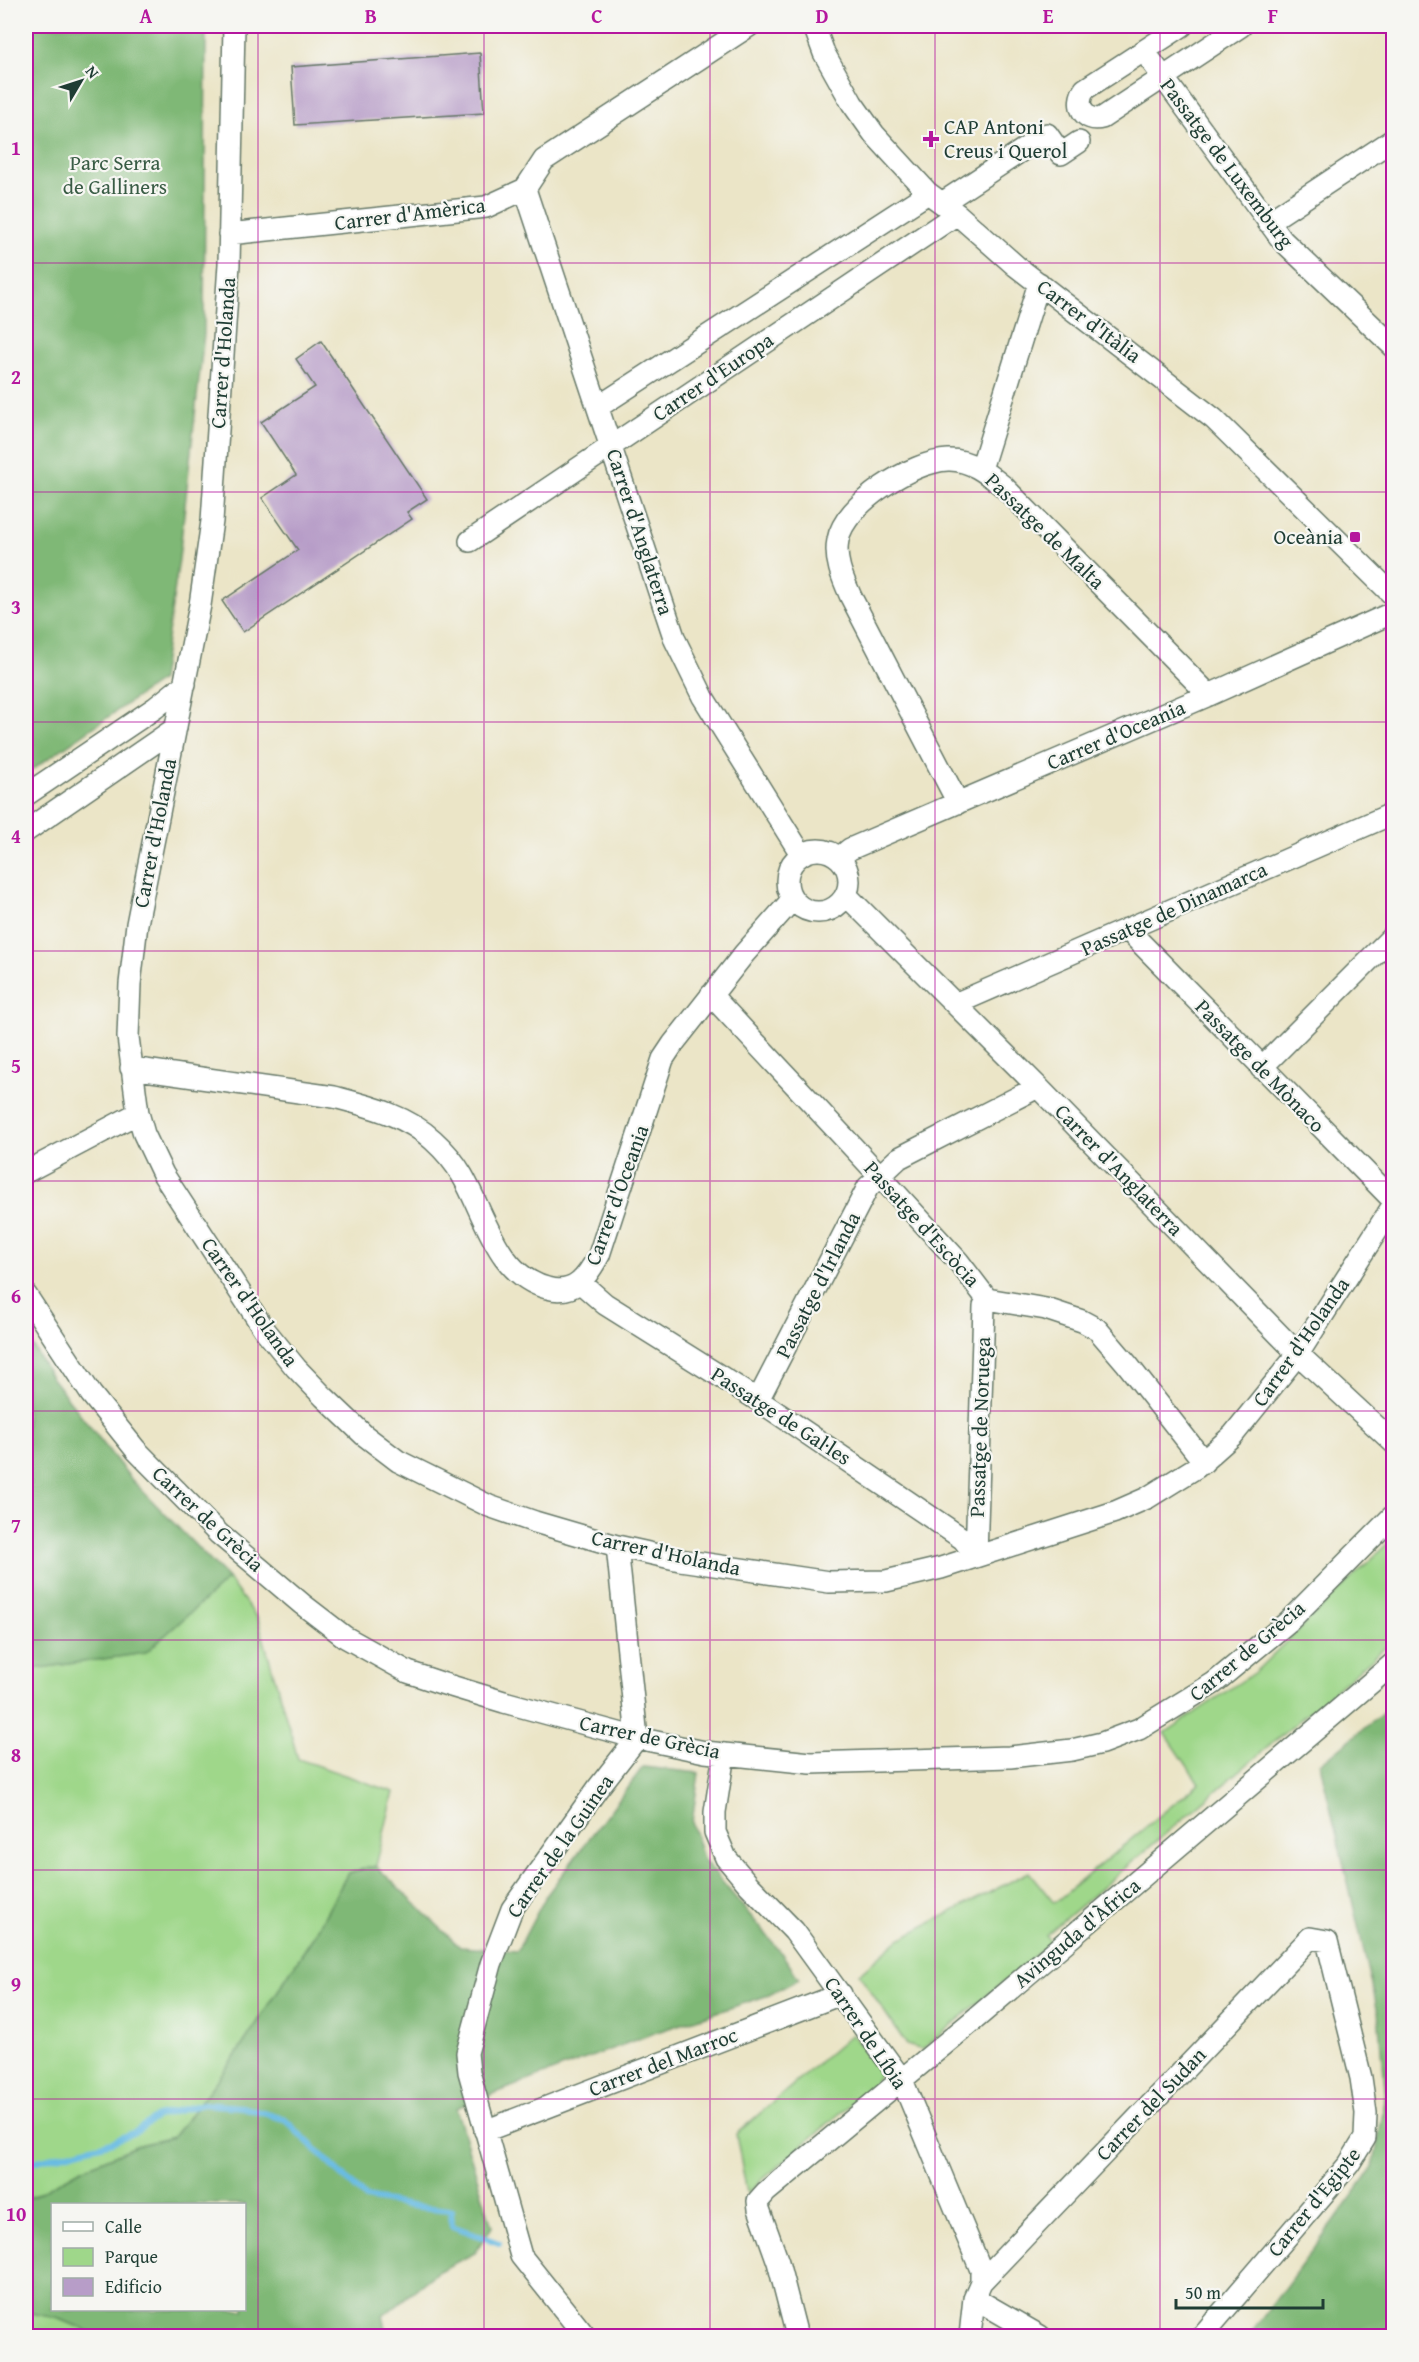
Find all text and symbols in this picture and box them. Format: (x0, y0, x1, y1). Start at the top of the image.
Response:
text: A (140, 1, 153, 30)
text: B (365, 1, 377, 30)
text: C (591, 1, 603, 30)
text: D (815, 1, 829, 30)
text: E (1043, 1, 1054, 30)
text: F (1268, 1, 1278, 30)
north arrow (51, 51, 111, 111)
text: N (80, 60, 106, 84)
street label: Passatge de Luxemburg (1153, 71, 1302, 255)
place label: CAP Antoni Creus i Querol (944, 111, 1067, 166)
marker: CAP Antoni Creus i Querol (922, 130, 940, 148)
text: 1 (11, 133, 21, 162)
park label: Parc Serra de Galliners (63, 147, 167, 202)
street label: Carrer d'Amèrica (333, 189, 487, 238)
street label: Carrer d'Itàlia (1031, 271, 1148, 370)
street label: Carrer d'Holanda (202, 276, 243, 430)
street label: Carrer d'Europa (646, 324, 780, 429)
text: 2 (11, 362, 21, 391)
street label: Carrer d'Anglaterra (599, 445, 682, 619)
street label: Passatge de Malta (978, 465, 1112, 596)
place label: Oceània (1274, 521, 1343, 552)
marker: Oceània (1348, 530, 1362, 544)
text: 3 (11, 592, 21, 621)
street label: Carrer d'Oceania (1042, 691, 1190, 778)
street label: Carrer d'Holanda (125, 756, 184, 910)
text: 4 (11, 821, 21, 850)
street label: Passatge de Dinamarca (1076, 854, 1272, 964)
street label: Passatge de Mònaco (1188, 992, 1332, 1140)
text: 5 (11, 1051, 21, 1080)
street label: Carrer d'Anglaterra (1048, 1097, 1191, 1243)
street label: Carrer d'Oceania (577, 1120, 656, 1269)
street label: Passatge d'Escòcia (857, 1154, 988, 1294)
street label: Passatge d'Irlanda (767, 1206, 868, 1363)
street label: Carrer d'Holanda (194, 1231, 307, 1373)
street label: Carrer d'Holanda (1244, 1271, 1357, 1413)
text: 6 (11, 1281, 21, 1310)
street label: Passatge de Noruega (961, 1336, 998, 1518)
street label: Passatge de Gal·les (705, 1359, 857, 1473)
street label: Carrer de Grècia (145, 1458, 271, 1579)
text: 7 (11, 1510, 21, 1539)
street label: Carrer d'Holanda (589, 1522, 743, 1583)
street label: Carrer de Grècia (1182, 1593, 1312, 1709)
street label: Carrer de Grècia (577, 1706, 723, 1767)
text: 8 (11, 1740, 21, 1769)
street label: Carrer de la Guinea (498, 1768, 621, 1924)
street label: Avinguda d'Àfrica (1006, 1870, 1147, 1995)
text: 9 (11, 1969, 21, 1998)
street label: Carrer de Líbia (817, 1970, 916, 2095)
street label: Carrer del Marroc (584, 2019, 742, 2104)
street label: Carrer del Sudan (1088, 2040, 1213, 2168)
street label: Carrer d'Egipte (1260, 2140, 1368, 2263)
text: 10 (6, 2199, 26, 2228)
legend (51, 2203, 246, 2311)
text: Calle (105, 2213, 142, 2240)
text: Parque (105, 2243, 158, 2270)
scale bar (1176, 2272, 1323, 2310)
text: Edificio (105, 2273, 162, 2300)
text: 50 m (1185, 2279, 1221, 2306)

